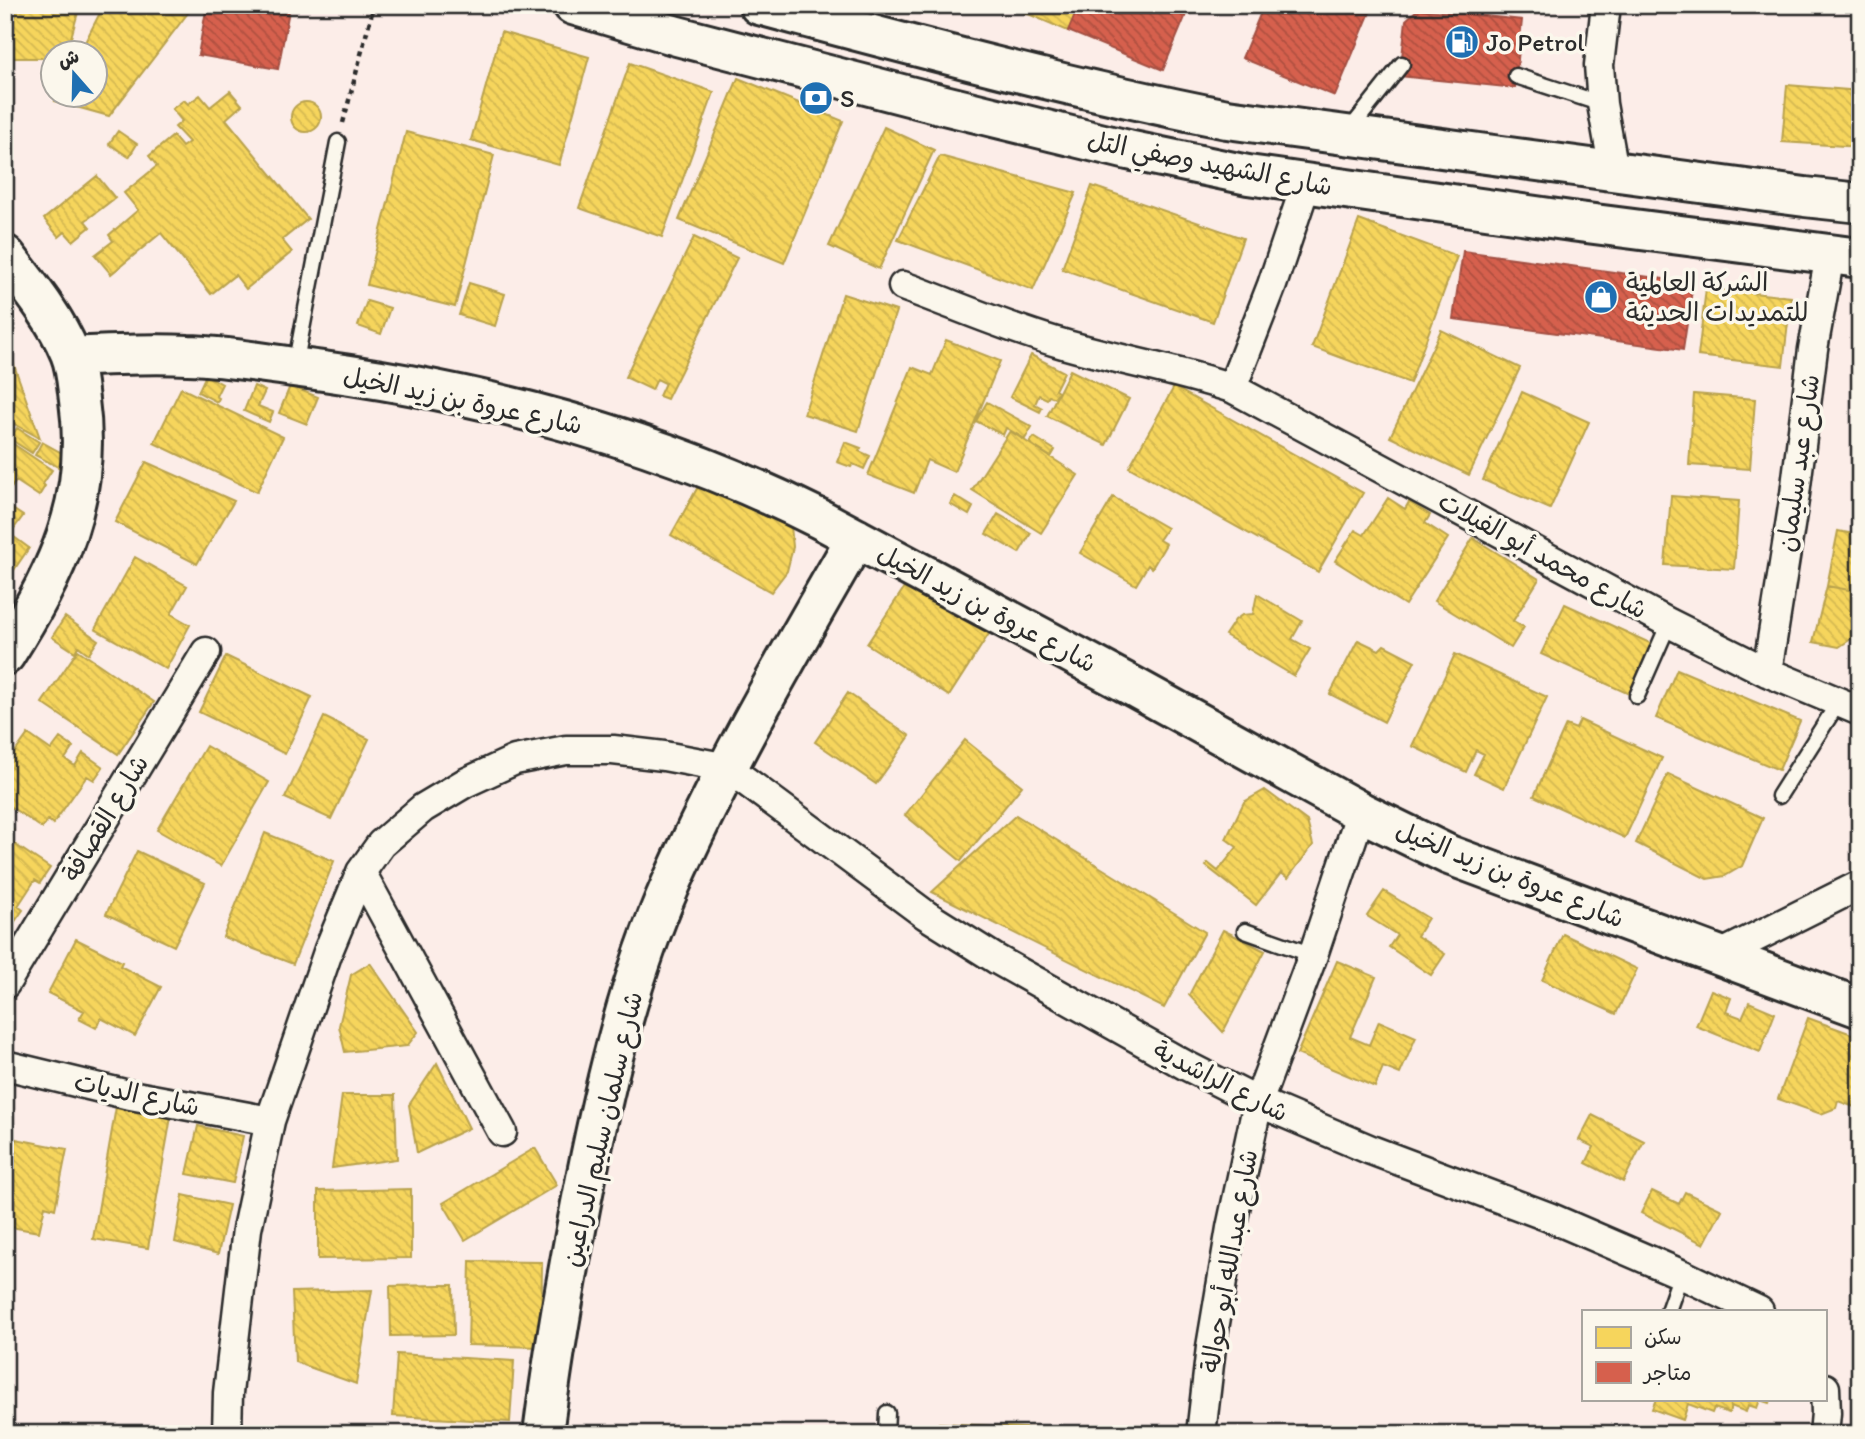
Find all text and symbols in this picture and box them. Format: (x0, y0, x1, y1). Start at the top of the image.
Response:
fuel station icon: Jo Petrol (1443, 23, 1481, 61)
place label: Jo Petrol (1486, 26, 1585, 58)
north arrow (38, 38, 108, 108)
text: ش (55, 44, 82, 73)
bank icon: S (797, 79, 835, 117)
place label: S (840, 82, 855, 114)
street label: شارع الشهيد وصفي التل (1083, 124, 1335, 209)
place label: الشركة العالمية للتمديدات الحديثة (1626, 266, 1809, 328)
shop icon: الشركة العالمية للتمديدات الحديثة (1582, 278, 1620, 316)
street label: شارع عروة بن زيد الخيل (340, 359, 585, 443)
street label: شارع عبد سليمان (1770, 372, 1828, 554)
street label: شارع محمد أبو الفيلات (1432, 484, 1653, 627)
street label: شارع عروة بن زيد الخيل (871, 537, 1102, 681)
street label: شارع القصافة (55, 749, 157, 888)
street label: شارع عروة بن زيد الخيل (1390, 814, 1629, 936)
street label: شارع سلمان سليم الدراعين (555, 988, 653, 1271)
street label: شارع الراشدية (1147, 1033, 1294, 1130)
street label: شارع الديات (71, 1065, 203, 1125)
street label: شارع عبدالله أبو حوالة (1194, 1147, 1266, 1376)
legend (1582, 1310, 1826, 1400)
text: سكن (1644, 1324, 1682, 1349)
text: متاجر (1642, 1360, 1691, 1385)

